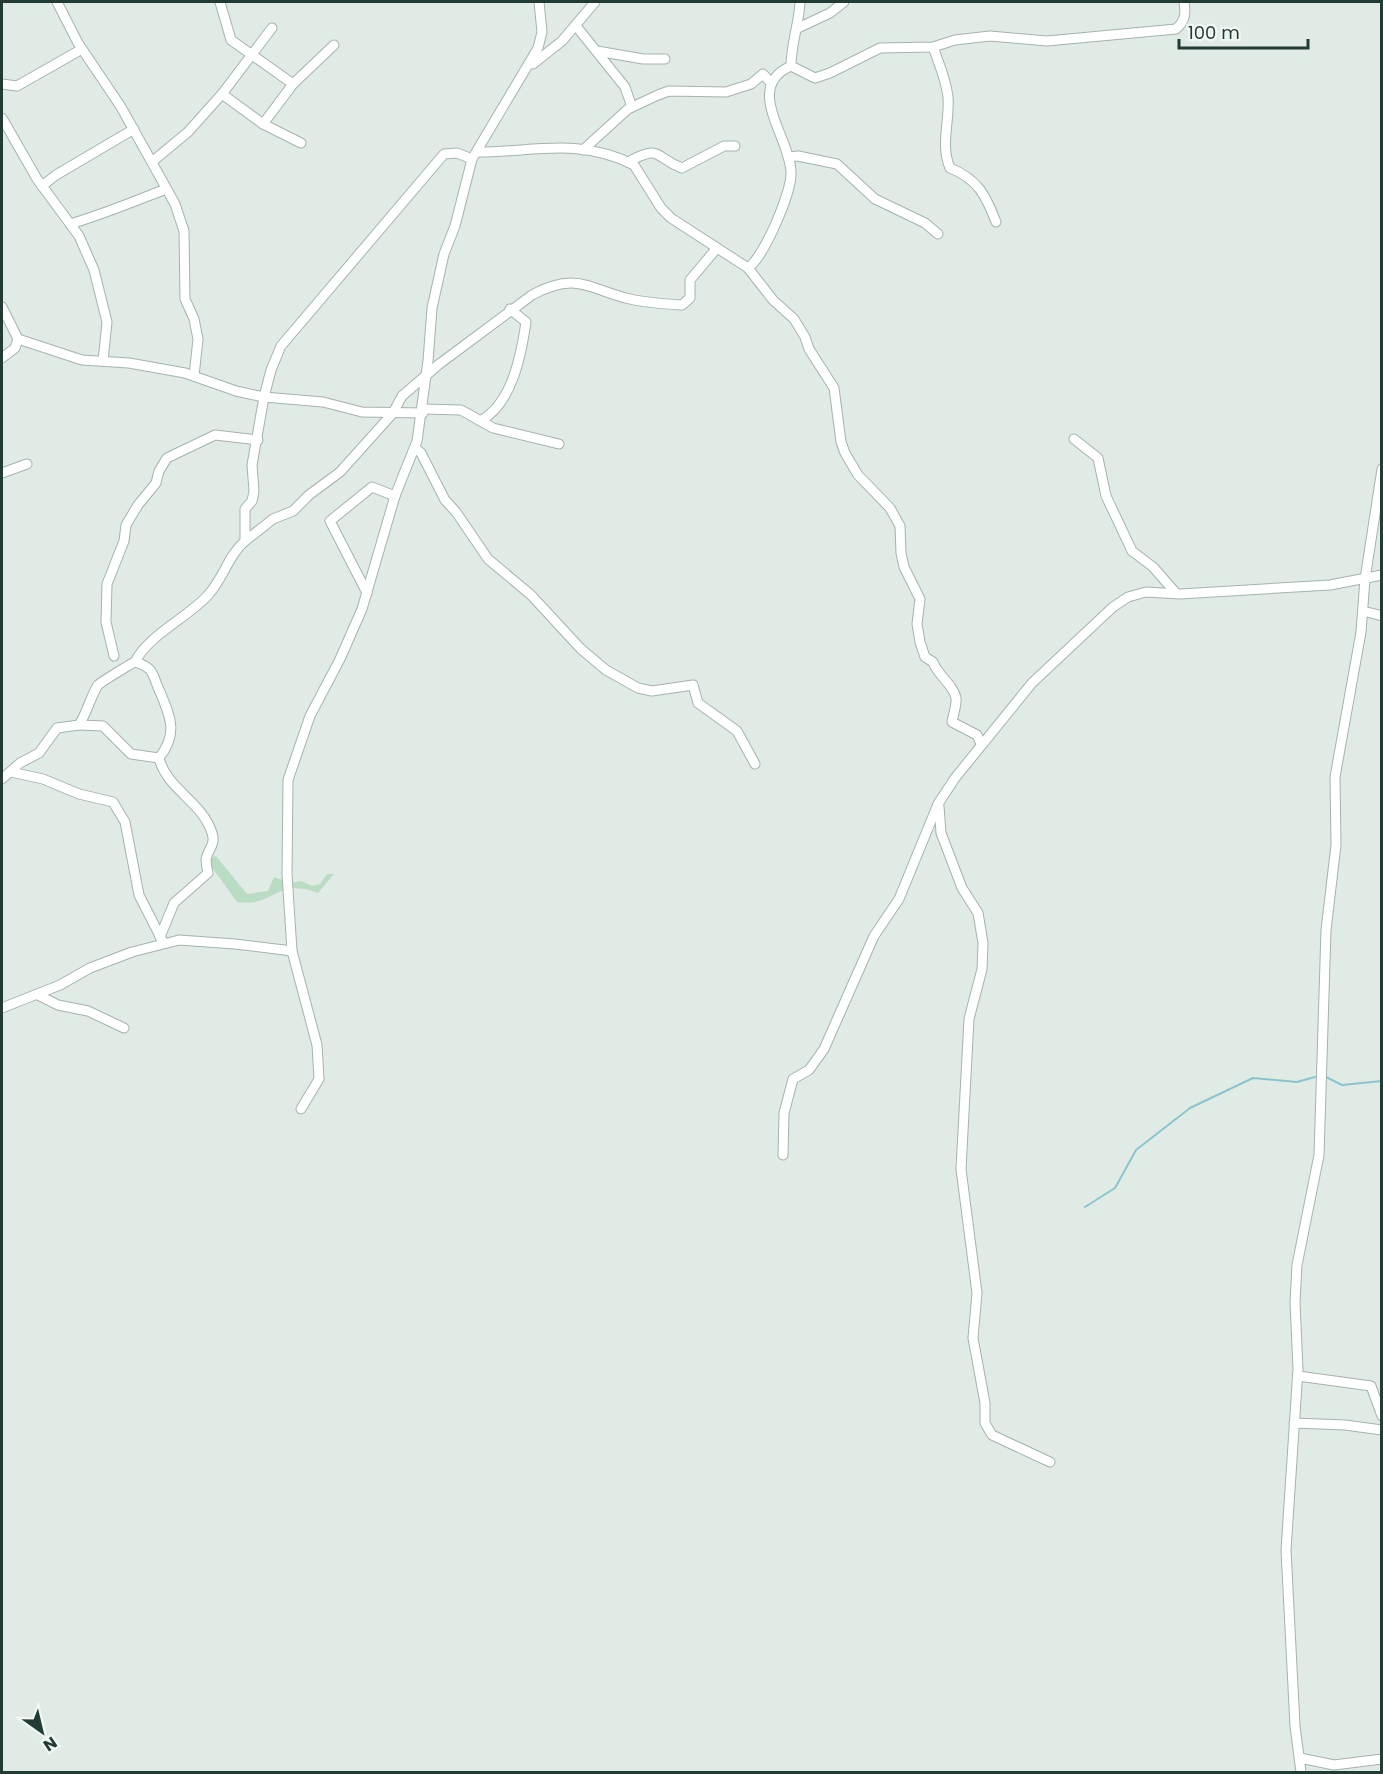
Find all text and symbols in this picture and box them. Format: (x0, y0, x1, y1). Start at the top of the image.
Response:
scale bar (1179, 12, 1308, 50)
text: 100 m (1188, 20, 1240, 45)
north arrow (12, 1702, 72, 1762)
text: N (39, 1731, 62, 1757)

